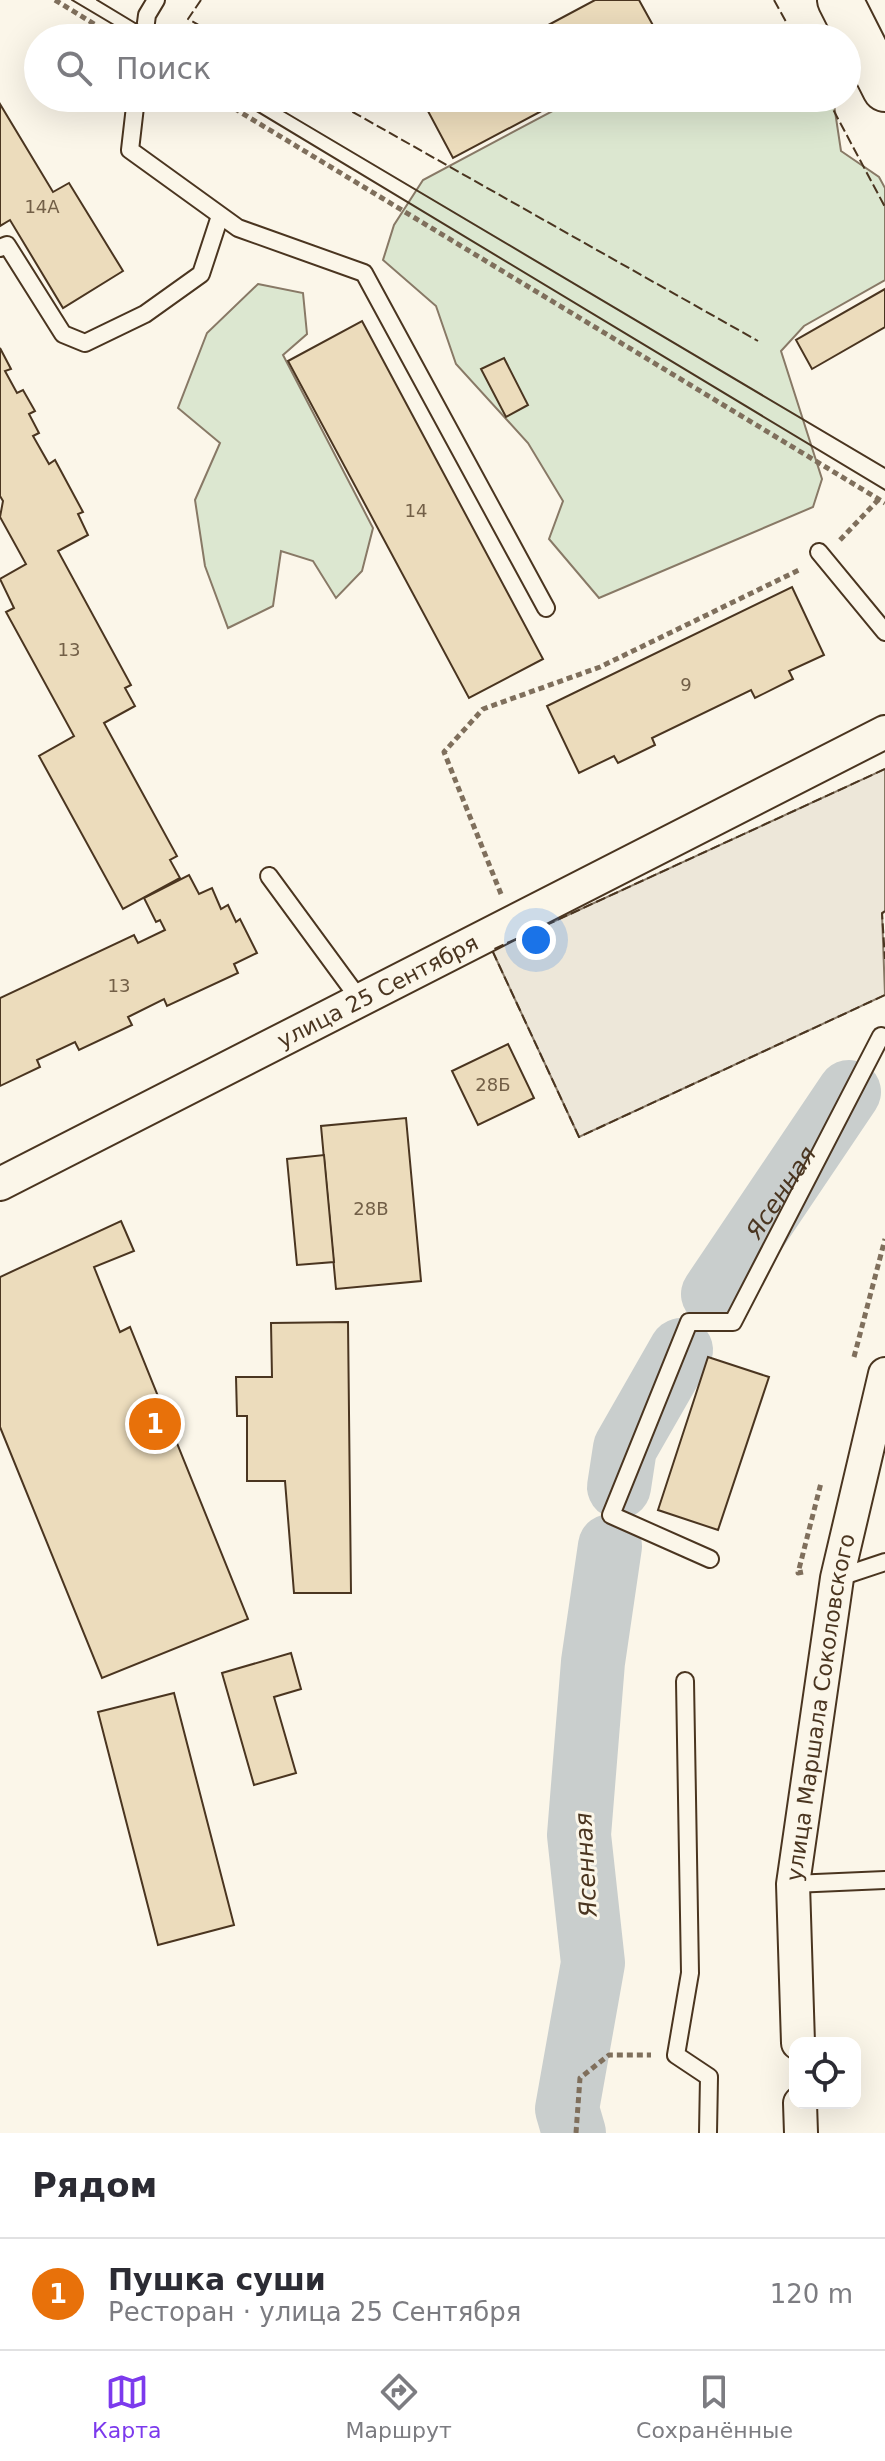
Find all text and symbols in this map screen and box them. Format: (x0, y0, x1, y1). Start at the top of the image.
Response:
search box (24, 24, 861, 112)
icon: search (52, 46, 96, 90)
text: Поиск (116, 51, 211, 86)
house number: 14А (24, 196, 60, 217)
house number: 14 (405, 500, 427, 521)
house number: 13 (58, 639, 80, 660)
house number: 9 (680, 674, 692, 695)
your location (516, 920, 556, 960)
street label: улица 25 Сентября (273, 930, 482, 1053)
house number: 13 (108, 975, 130, 996)
house number: 28Б (475, 1074, 511, 1095)
water label: Ясенная (740, 1141, 822, 1245)
house number: 28В (353, 1198, 389, 1219)
pin: 1 (129, 1394, 181, 1454)
street label: улица Маршала Соколовского (781, 1531, 860, 1883)
water label: Ясенная (569, 1812, 603, 1919)
map controls (789, 2037, 861, 2109)
button: locate (789, 2037, 861, 2109)
text: Рядом (32, 2165, 157, 2205)
text: Пушка суши (108, 2262, 326, 2297)
text: 1 (49, 2279, 67, 2309)
text: 120 m (770, 2279, 853, 2309)
text: Ресторан · улица 25 Сентября (108, 2297, 522, 2327)
tab: Карта (92, 2370, 161, 2443)
tab: Маршрут (346, 2370, 452, 2443)
tab: Сохранённые (636, 2370, 793, 2443)

